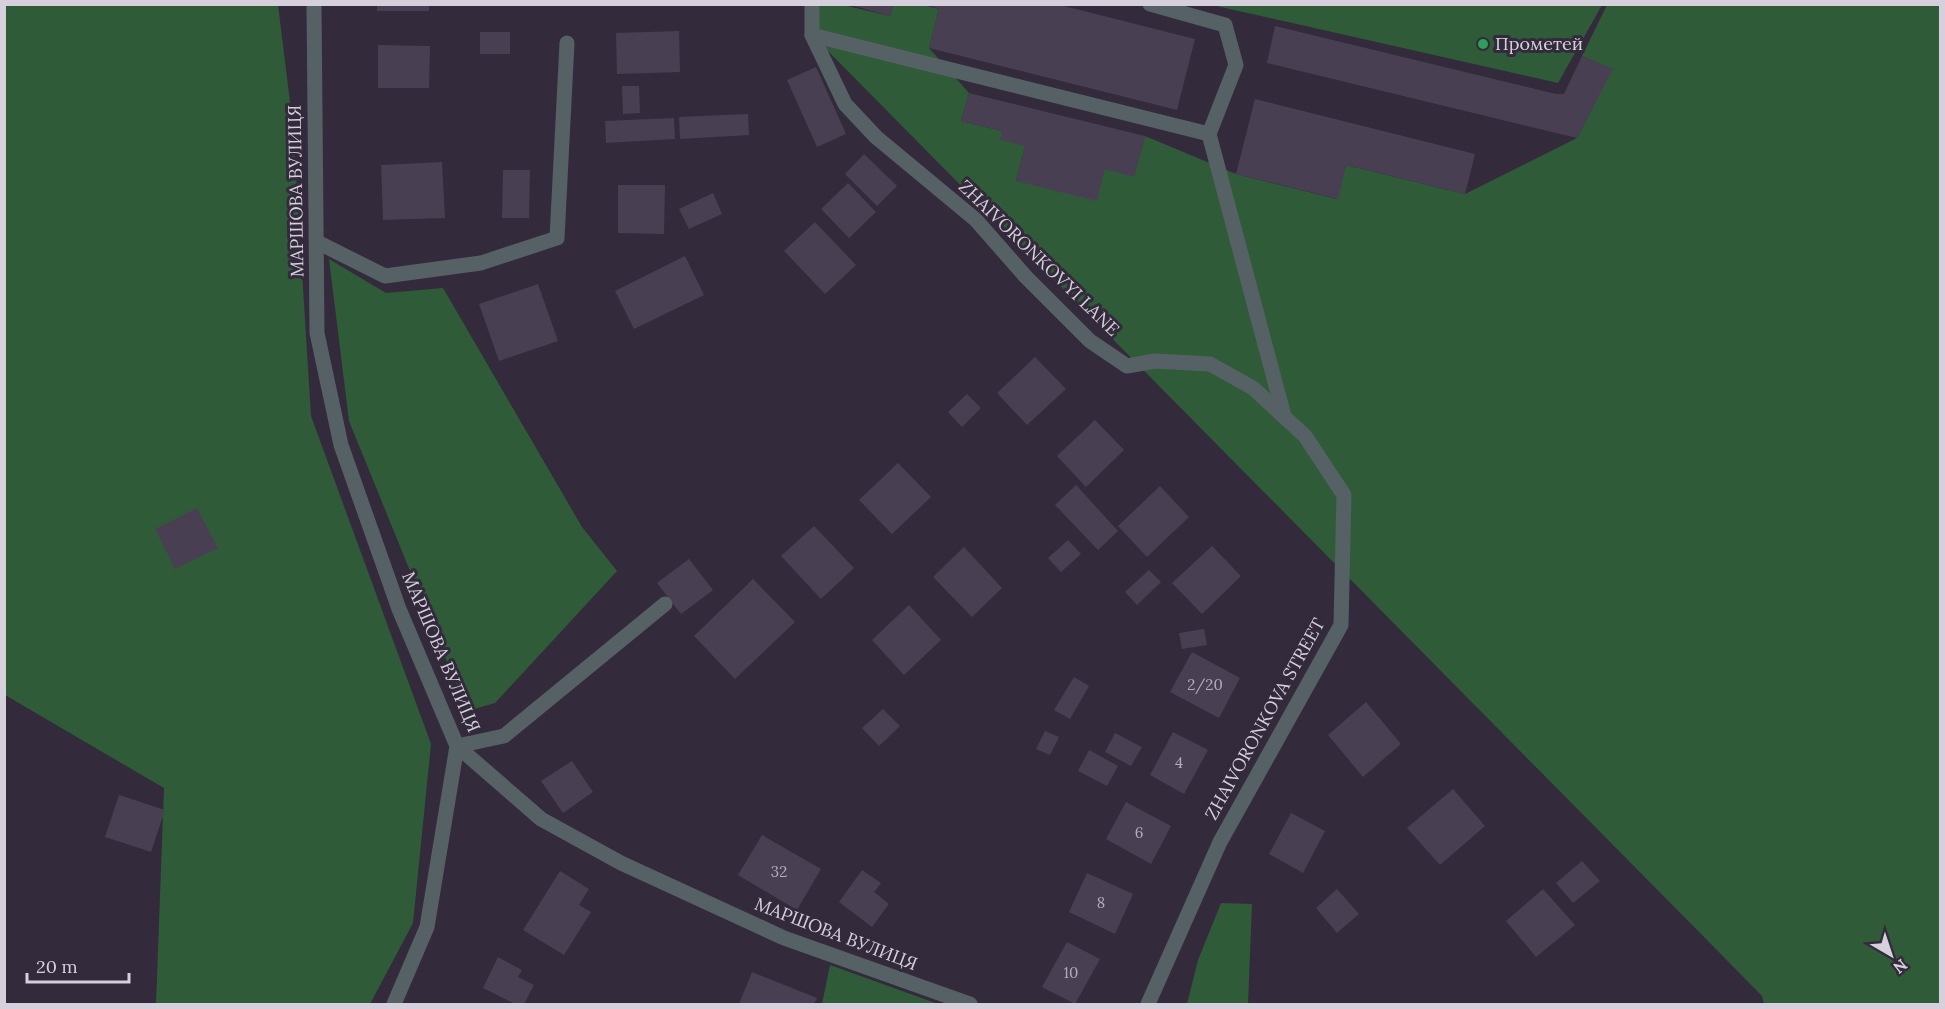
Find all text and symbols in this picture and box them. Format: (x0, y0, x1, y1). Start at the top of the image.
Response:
place label: Прометей (1495, 32, 1583, 55)
marker: Прометей (1476, 37, 1490, 51)
street label: МАРШОВА ВУЛИЦЯ (282, 105, 309, 277)
street label: ZHAIVORONKOVYI LANE (954, 175, 1125, 341)
street label: МАРШОВА ВУЛИЦЯ (397, 568, 486, 736)
street label: ZHAIVORONKOVA STREET (1199, 614, 1330, 824)
house number: 2/20 (1187, 675, 1223, 695)
house number: 4 (1175, 753, 1183, 772)
house number: 6 (1135, 823, 1143, 842)
house number: 32 (771, 862, 787, 881)
street label: МАРШОВА ВУЛИЦЯ (752, 892, 921, 975)
house number: 8 (1097, 893, 1105, 912)
north arrow (1861, 925, 1921, 985)
scale bar (27, 946, 129, 984)
text: 20 m (36, 955, 78, 978)
text: N (1889, 955, 1912, 978)
house number: 10 (1064, 963, 1078, 982)

